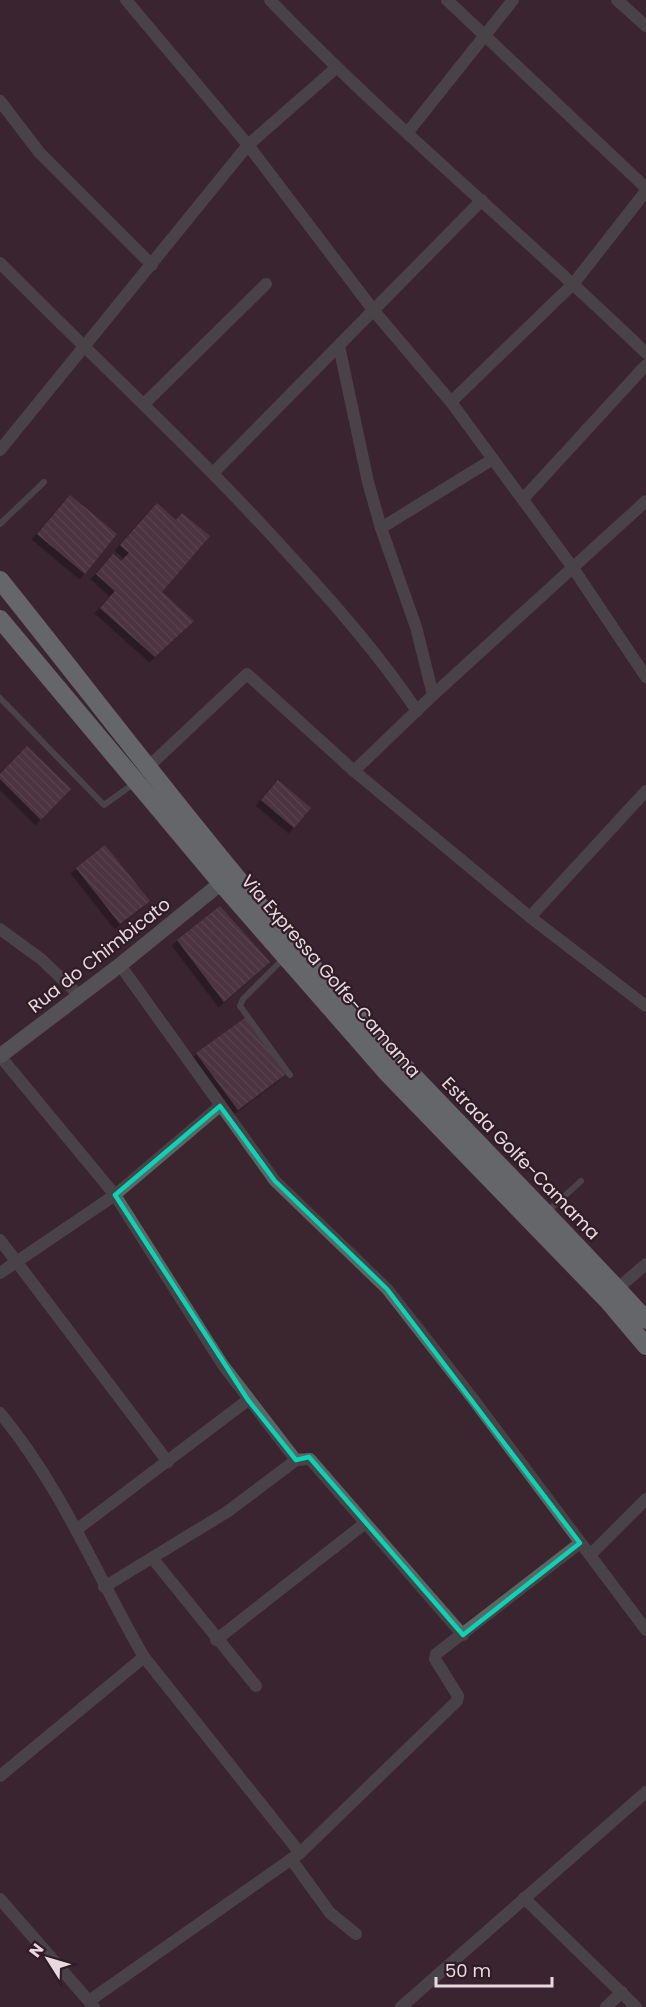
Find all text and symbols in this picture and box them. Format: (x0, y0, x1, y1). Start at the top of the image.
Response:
street label: Via Expressa Golfe-Camama (236, 869, 426, 1083)
street label: Rua do Chimbicato (23, 892, 175, 1018)
street label: Estrada Golfe-Camama (436, 1071, 606, 1245)
north arrow (18, 1929, 78, 1989)
text: N (24, 1939, 49, 1962)
scale bar (436, 1950, 552, 1988)
text: 50 m (445, 1958, 491, 1983)

